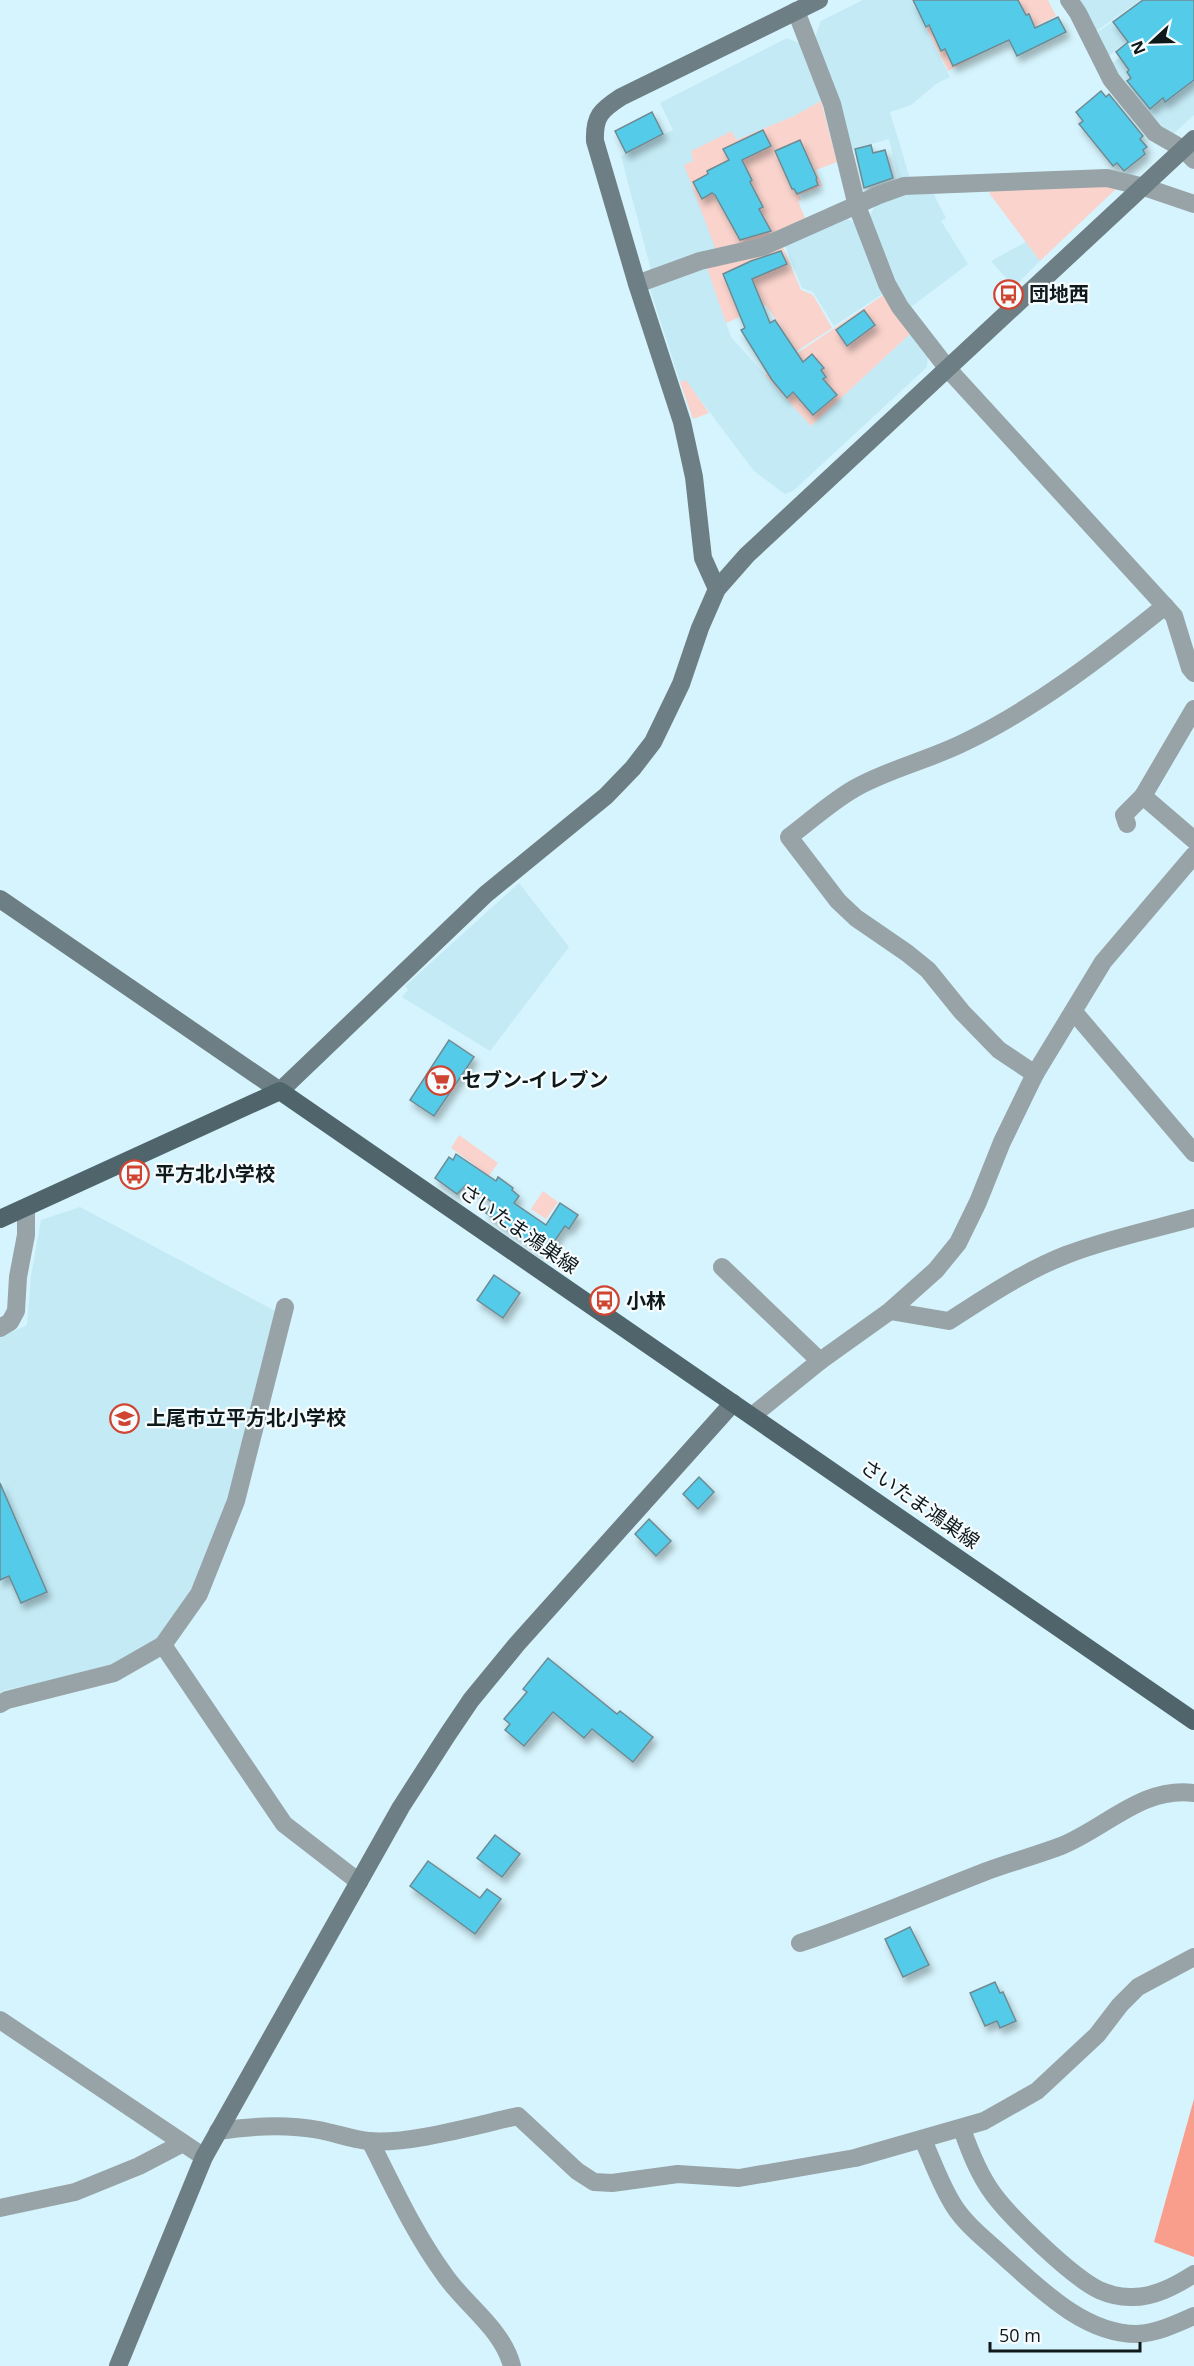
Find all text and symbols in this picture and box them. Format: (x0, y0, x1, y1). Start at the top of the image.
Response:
north arrow (1122, 12, 1182, 72)
text: N (1125, 37, 1151, 58)
bus stop icon: 団地西 (992, 278, 1024, 310)
place label: 団地西 (1029, 280, 1089, 307)
supermarket icon: セブン-イレブン (425, 1064, 457, 1096)
place label: セブン-イレブン (462, 1066, 608, 1093)
bus stop icon: 平方北小学校 (118, 1158, 150, 1190)
place label: 平方北小学校 (155, 1160, 275, 1187)
street label: さいたま鴻巣線 (454, 1178, 584, 1280)
bus stop icon: 小林 (589, 1285, 621, 1317)
place label: 小林 (626, 1287, 666, 1314)
school or university icon: 上尾市立平方北小学校 (109, 1402, 141, 1434)
place label: 上尾市立平方北小学校 (146, 1404, 346, 1431)
street label: さいたま鴻巣線 (855, 1453, 985, 1555)
scale bar (990, 2315, 1140, 2353)
text: 50 m (999, 2323, 1041, 2347)

